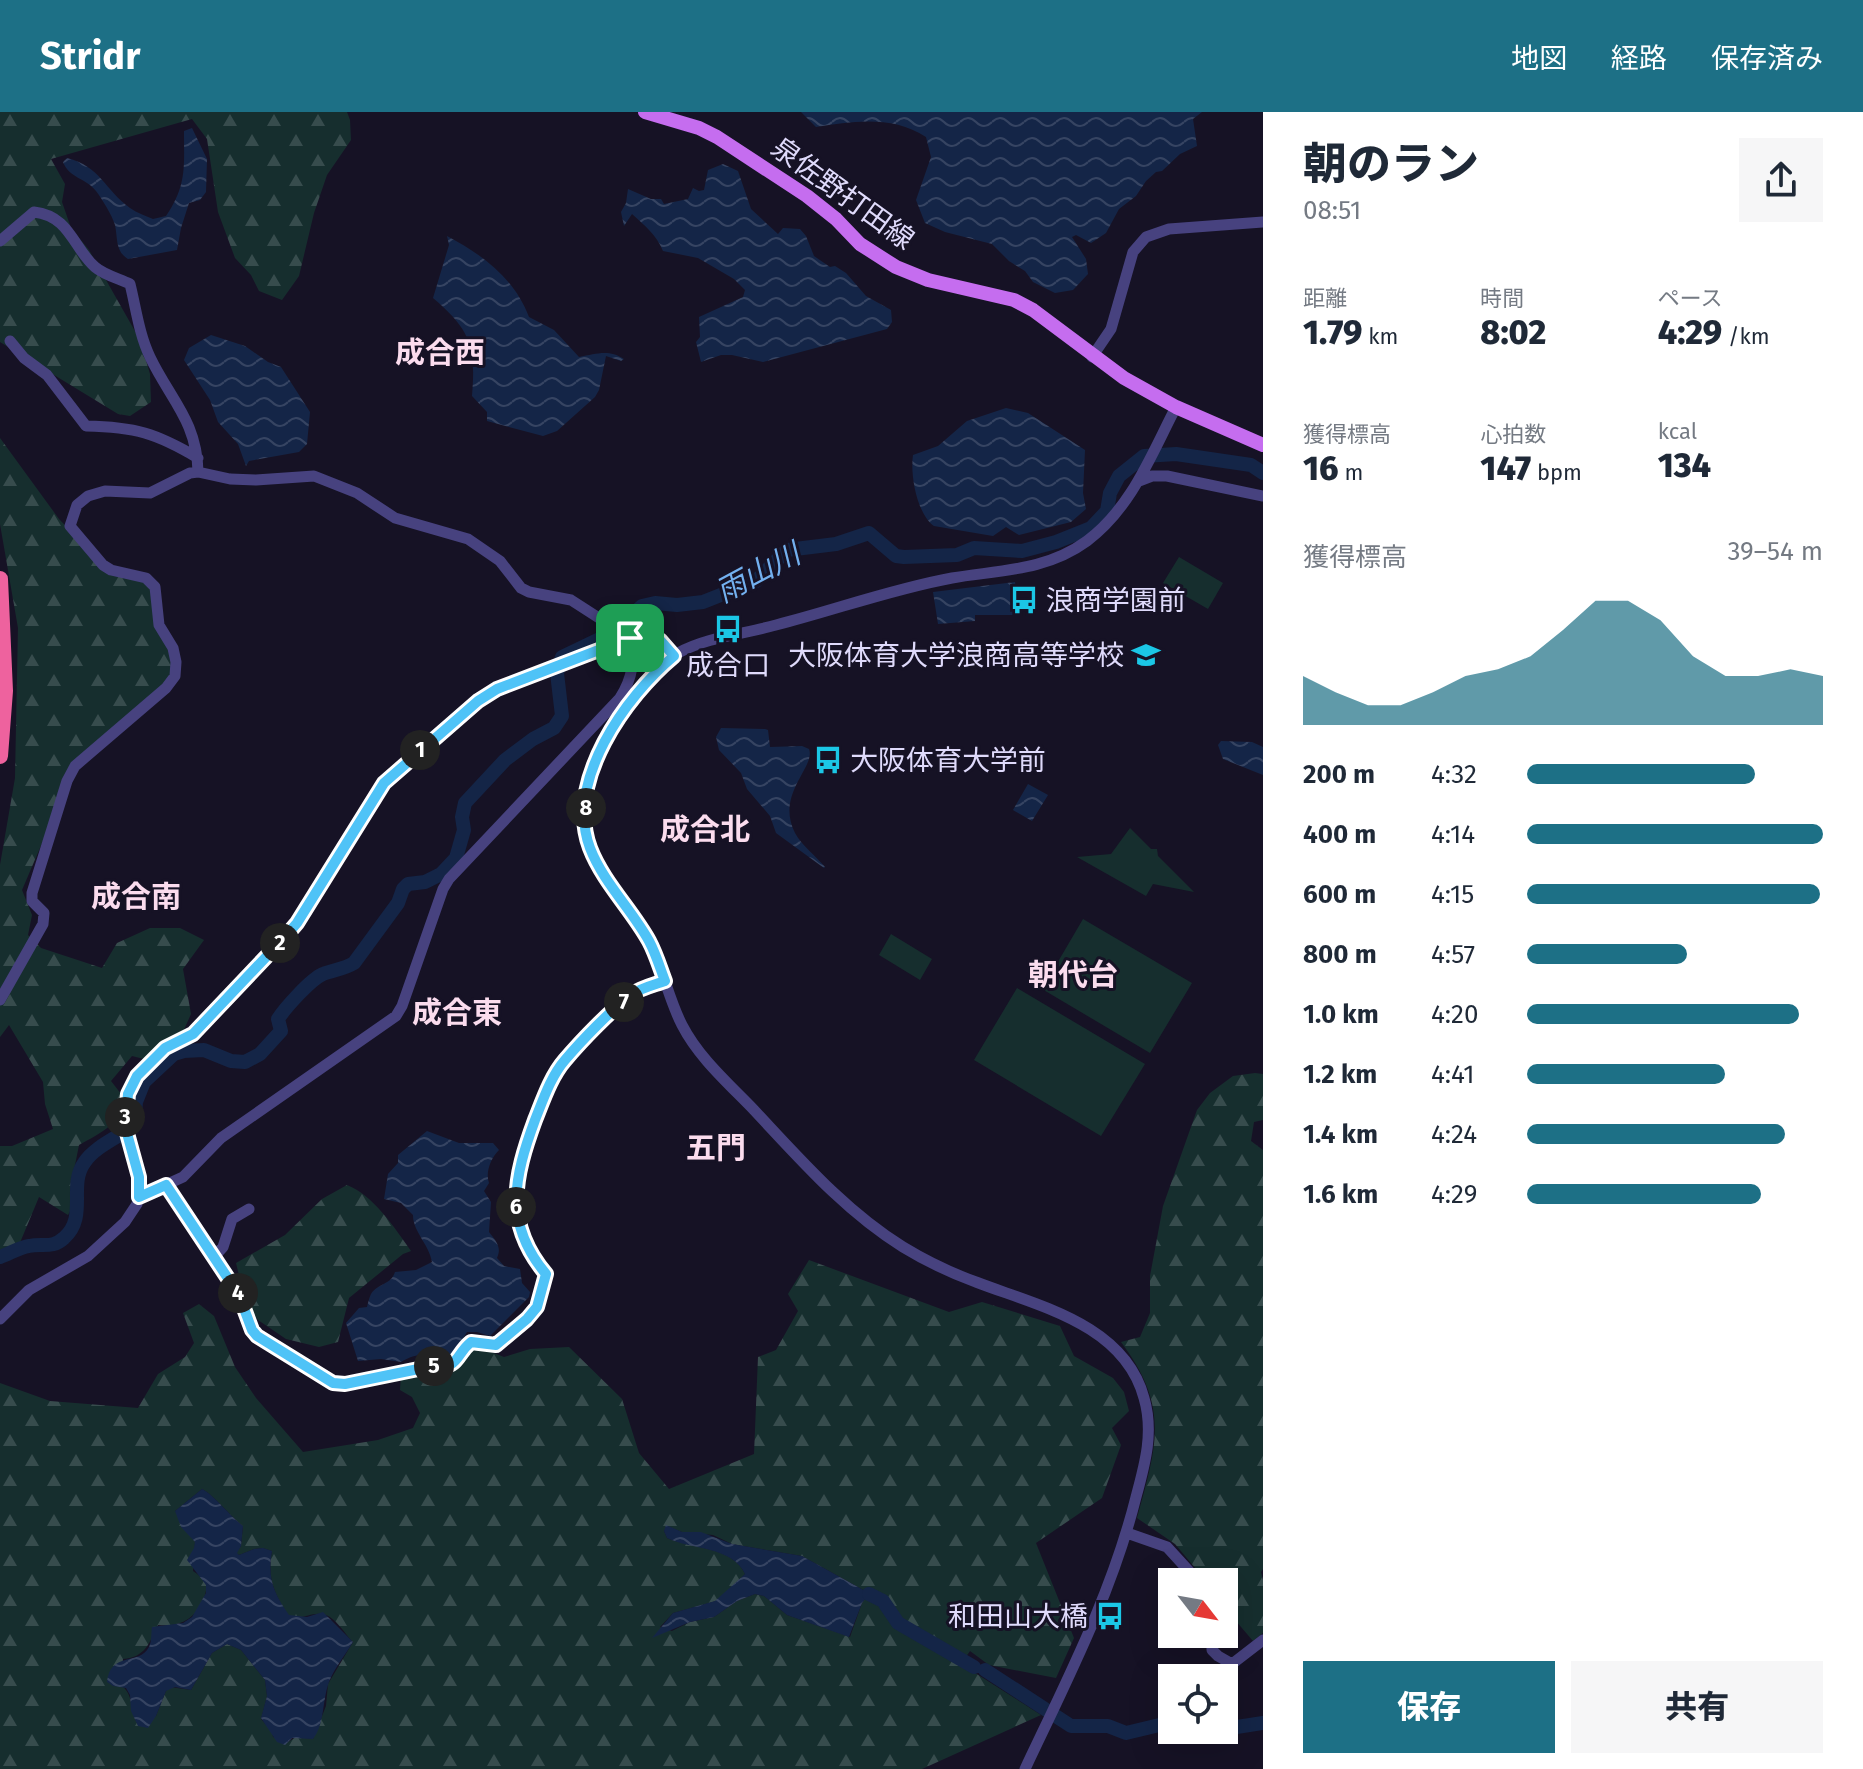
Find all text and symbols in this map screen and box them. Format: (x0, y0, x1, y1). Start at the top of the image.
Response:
text: Stridr (40, 33, 140, 79)
text: 地図 (1511, 42, 1567, 75)
text: 経路 (1611, 42, 1667, 75)
text: 保存済み (1711, 42, 1823, 75)
street label: 泉佐野打田線 (765, 131, 920, 256)
text: 朝のラン (1303, 138, 1479, 191)
button: share (1739, 138, 1823, 222)
text: 08:51 (1303, 195, 1361, 226)
text: 距離 (1303, 285, 1347, 312)
text: 時間 (1480, 285, 1524, 312)
text: ペース (1658, 285, 1723, 312)
text: 1.79 (1303, 312, 1362, 353)
text: 8:02 (1480, 312, 1546, 353)
text: 4:29 (1658, 312, 1722, 353)
text: km (1362, 323, 1398, 350)
text: /km (1722, 323, 1770, 350)
district label: 成合西 (395, 335, 485, 371)
text: kcal (1658, 418, 1697, 445)
text: 獲得標高 (1303, 421, 1391, 448)
text: 心拍数 (1480, 421, 1546, 448)
text: 134 (1658, 445, 1711, 486)
text: 16 (1303, 448, 1339, 489)
text: 147 (1480, 448, 1531, 489)
text: m (1339, 459, 1363, 486)
text: bpm (1531, 459, 1582, 486)
water label: 雨山川 (710, 535, 809, 610)
text: 39–54 m (1727, 536, 1823, 567)
text: 獲得標高 (1303, 542, 1407, 573)
place label: 浪商学園前 (1046, 584, 1186, 617)
bus stop icon: 浪商学園前 (1009, 585, 1039, 615)
pin (596, 604, 664, 672)
bus stop icon: 成合口 (713, 614, 743, 644)
icon: arrive (608, 616, 652, 660)
place label: 大阪体育大学浪商高等学校 (788, 639, 1124, 672)
school or university icon: 大阪体育大学浪商高等学校 (1131, 640, 1161, 670)
place label: 成合口 (686, 649, 770, 682)
pin: 1 (400, 730, 440, 770)
text: 1 (415, 736, 425, 763)
place label: 大阪体育大学前 (850, 744, 1046, 777)
bus stop icon: 大阪体育大学前 (813, 745, 843, 775)
text: 200 m (1303, 759, 1375, 790)
text: 4:32 (1431, 759, 1477, 790)
pin: 8 (566, 788, 606, 828)
text: 8 (580, 794, 592, 821)
district label: 成合北 (660, 812, 750, 848)
text: 400 m (1303, 819, 1376, 850)
text: 4:14 (1431, 819, 1475, 850)
district label: 成合南 (91, 879, 181, 915)
text: 600 m (1303, 879, 1376, 910)
text: 4:15 (1431, 879, 1474, 910)
pin: 2 (260, 923, 300, 963)
text: 2 (274, 929, 286, 956)
text: 800 m (1303, 939, 1377, 970)
text: 4:57 (1431, 939, 1475, 970)
district label: 朝代台 (1028, 957, 1118, 993)
pin: 7 (604, 982, 644, 1022)
text: 7 (619, 988, 629, 1015)
district label: 成合東 (412, 995, 502, 1031)
text: 1.0 km (1303, 999, 1379, 1030)
text: 4:20 (1431, 999, 1478, 1030)
text: 1.2 km (1303, 1059, 1377, 1090)
text: 4:41 (1431, 1059, 1475, 1090)
pin: 3 (105, 1097, 145, 1137)
text: 3 (119, 1103, 131, 1130)
text: 1.4 km (1303, 1119, 1378, 1150)
text: 4:24 (1431, 1119, 1477, 1150)
district label: 五門 (686, 1130, 746, 1166)
text: 1.6 km (1303, 1179, 1378, 1210)
text: 4:29 (1431, 1179, 1477, 1210)
pin: 6 (496, 1187, 536, 1227)
text: 6 (510, 1193, 522, 1220)
pin: 4 (218, 1273, 258, 1313)
text: 4 (232, 1279, 244, 1306)
pin: 5 (414, 1346, 454, 1386)
text: 5 (428, 1352, 440, 1379)
north arrow (1158, 1568, 1238, 1648)
map controls (1158, 1568, 1238, 1744)
place label: 和田山大橋 (948, 1600, 1088, 1633)
bus stop icon: 和田山大橋 (1095, 1601, 1125, 1631)
button: 保存 (1303, 1661, 1555, 1753)
button: 共有 (1571, 1661, 1823, 1753)
button: locate (1158, 1664, 1238, 1744)

